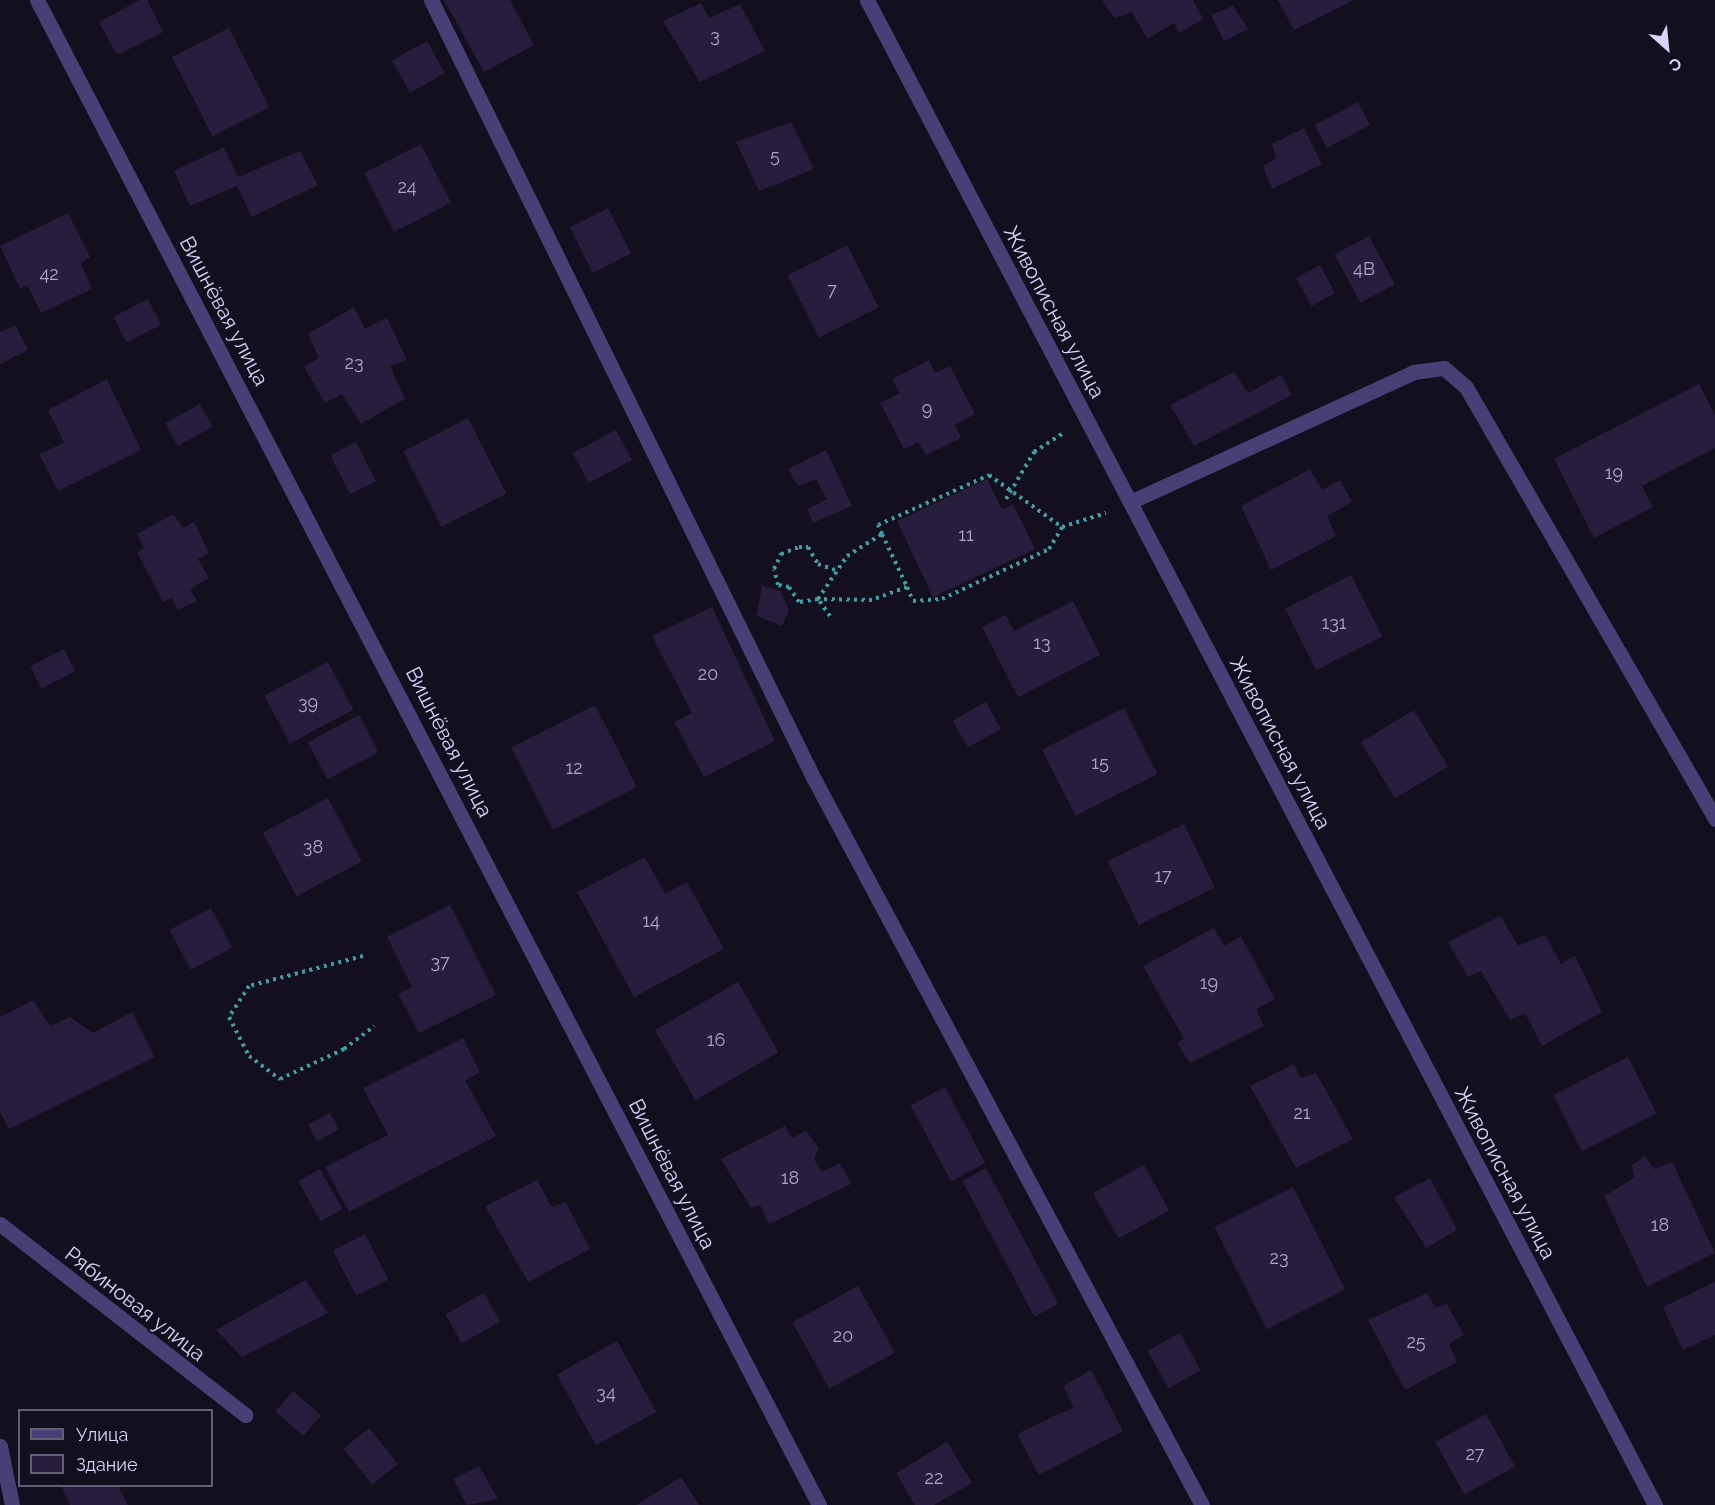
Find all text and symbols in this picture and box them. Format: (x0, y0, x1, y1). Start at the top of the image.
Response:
north arrow (1637, 18, 1697, 78)
house number: 3 (710, 25, 720, 47)
text: С (1666, 54, 1685, 75)
house number: 5 (770, 145, 780, 167)
house number: 24 (397, 176, 417, 198)
street label: Живописная улица (998, 221, 1110, 403)
street label: Вишнёвая улица (174, 232, 274, 390)
house number: 4В (1353, 258, 1375, 280)
house number: 42 (39, 263, 59, 285)
house number: 7 (827, 279, 837, 301)
house number: 23 (345, 352, 363, 374)
house number: 9 (922, 398, 932, 420)
house number: 19 (1605, 462, 1623, 484)
house number: 11 (958, 524, 974, 546)
house number: 131 (1321, 612, 1347, 634)
house number: 13 (1033, 632, 1051, 654)
street label: Живописная улица (1224, 652, 1336, 834)
street label: Вишнёвая улица (400, 662, 498, 822)
house number: 20 (698, 663, 718, 685)
house number: 39 (298, 692, 318, 714)
house number: 15 (1091, 752, 1109, 774)
house number: 12 (565, 757, 583, 779)
house number: 38 (303, 836, 323, 858)
house number: 17 (1154, 865, 1172, 887)
house number: 14 (642, 910, 660, 932)
house number: 37 (430, 951, 450, 973)
house number: 19 (1200, 972, 1218, 994)
house number: 16 (707, 1029, 725, 1051)
street label: Живописная улица (1449, 1082, 1561, 1264)
street label: Вишнёвая улица (623, 1094, 721, 1254)
house number: 21 (1293, 1102, 1311, 1124)
house number: 18 (781, 1167, 799, 1189)
house number: 18 (1651, 1214, 1669, 1236)
street label: Рябиновая улица (59, 1241, 211, 1367)
house number: 23 (1270, 1247, 1288, 1269)
house number: 20 (833, 1325, 853, 1347)
house number: 25 (1406, 1331, 1426, 1353)
house number: 34 (596, 1382, 616, 1404)
legend (18, 1409, 213, 1487)
text: Улица (76, 1424, 128, 1445)
house number: 27 (1465, 1443, 1485, 1465)
text: Здание (76, 1454, 138, 1475)
house number: 22 (925, 1467, 943, 1489)

